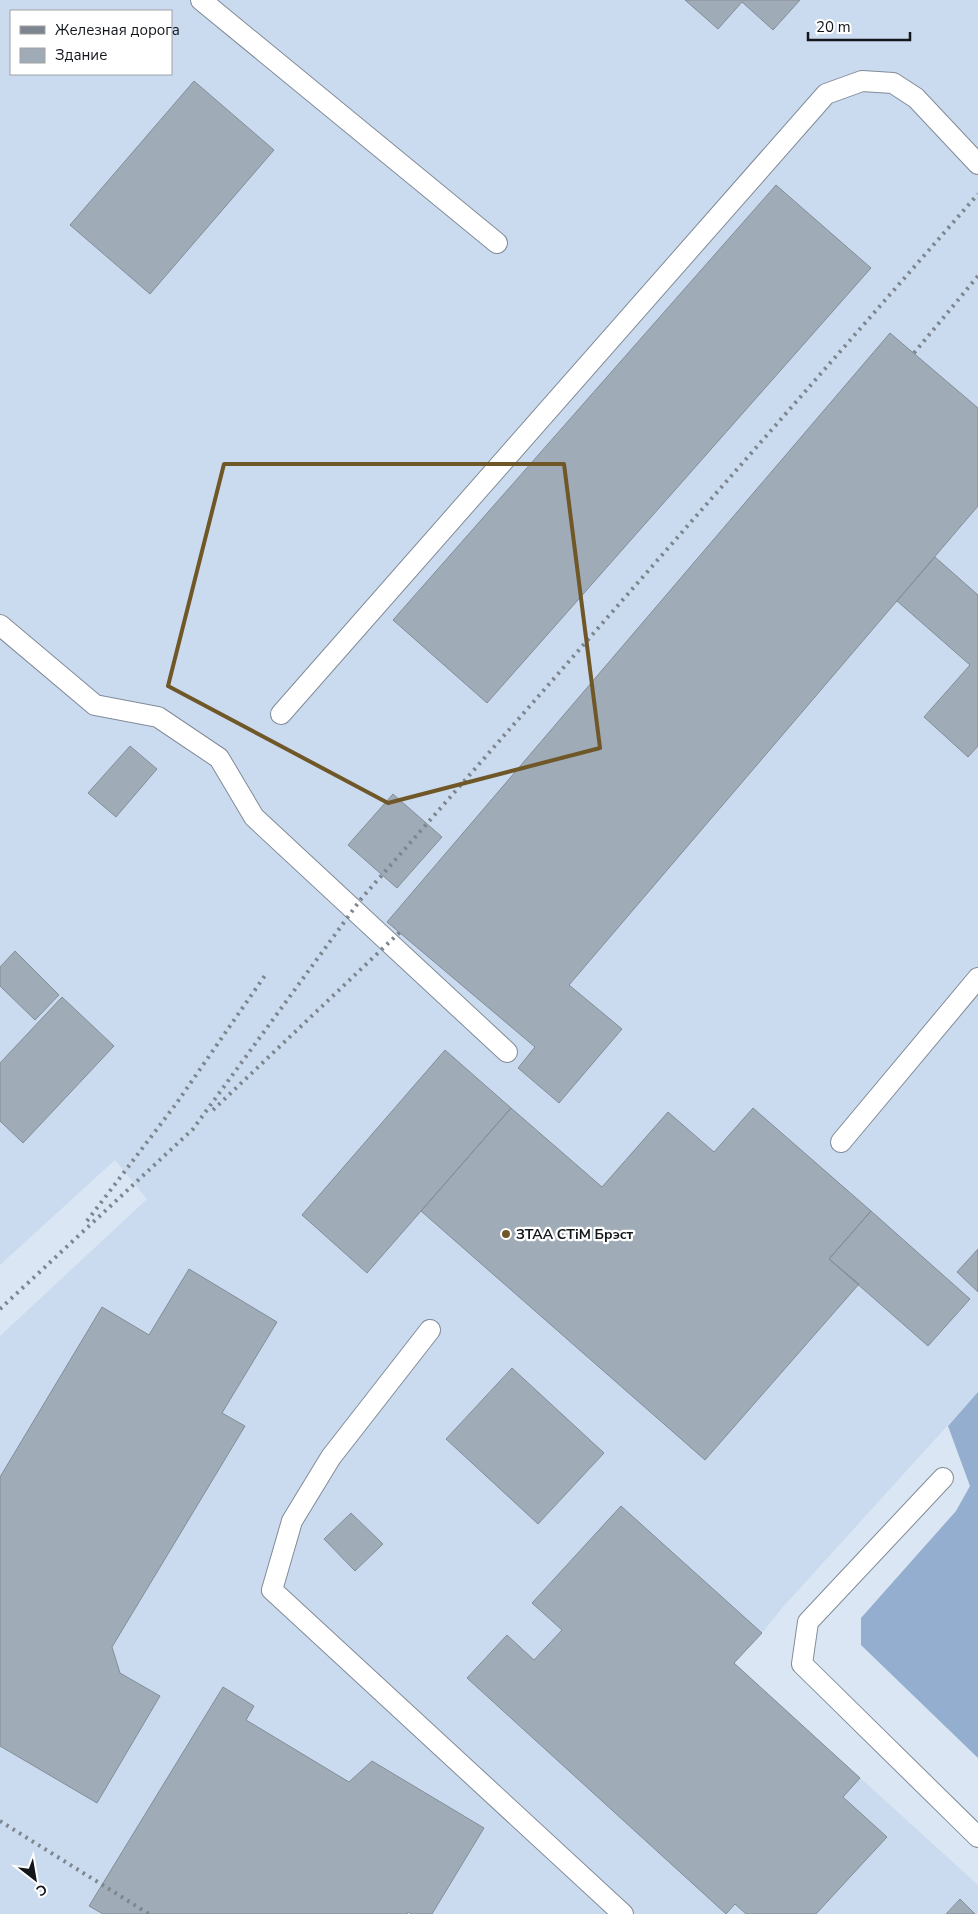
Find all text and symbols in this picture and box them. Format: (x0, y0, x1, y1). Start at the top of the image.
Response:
legend (10, 10, 172, 75)
scale bar (808, 10, 910, 42)
text: 20 m (816, 17, 851, 37)
text: Железная дорога (55, 20, 180, 40)
text: Здание (55, 45, 107, 65)
place label: ЗТАА СТіМ Брэст (516, 1225, 634, 1244)
marker: ЗТАА СТіМ Брэст (500, 1228, 512, 1240)
north arrow (10, 1854, 60, 1904)
text: С (32, 1879, 50, 1901)

